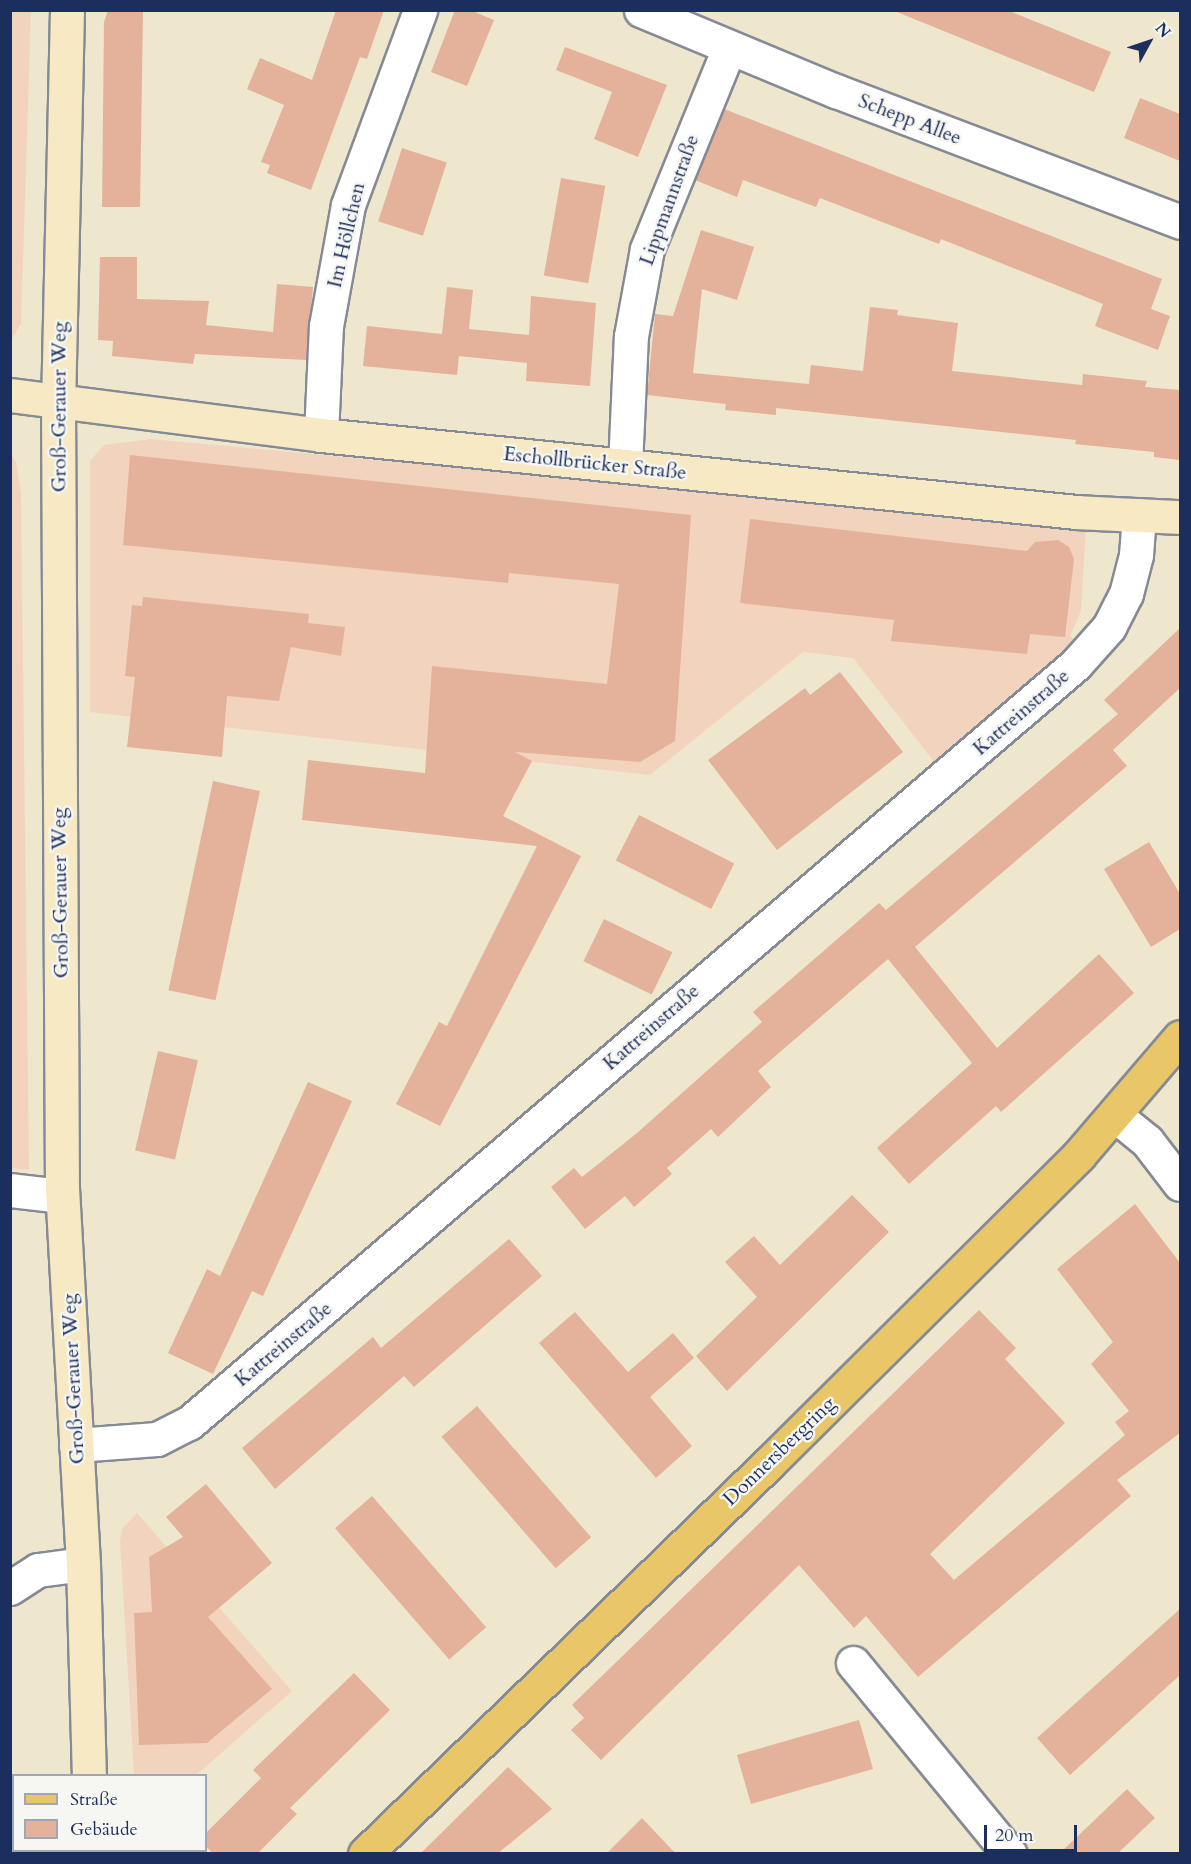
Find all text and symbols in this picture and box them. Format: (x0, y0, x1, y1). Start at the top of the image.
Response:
north arrow (1119, 12, 1179, 72)
text: N (1150, 18, 1176, 43)
street label: Schepp Allee (855, 88, 965, 150)
street label: Lippmannstraße (634, 131, 704, 269)
street label: Im Höllchen (322, 180, 370, 290)
street label: Groß-Gerauer Weg (47, 322, 71, 492)
street label: Eschollbrücker Straße (502, 441, 688, 485)
street label: Kattreinstraße (968, 664, 1074, 760)
street label: Groß-Gerauer Weg (47, 807, 73, 979)
street label: Kattreinstraße (598, 979, 704, 1075)
street label: Groß-Gerauer Weg (57, 1293, 89, 1465)
street label: Kattreinstraße (230, 1296, 336, 1392)
street label: Donnersbergring (718, 1391, 840, 1511)
legend (12, 1774, 207, 1852)
text: Straße (70, 1787, 118, 1812)
scale bar (987, 1813, 1080, 1851)
text: Gebäude (70, 1817, 138, 1842)
text: 20 m (995, 1823, 1034, 1848)

